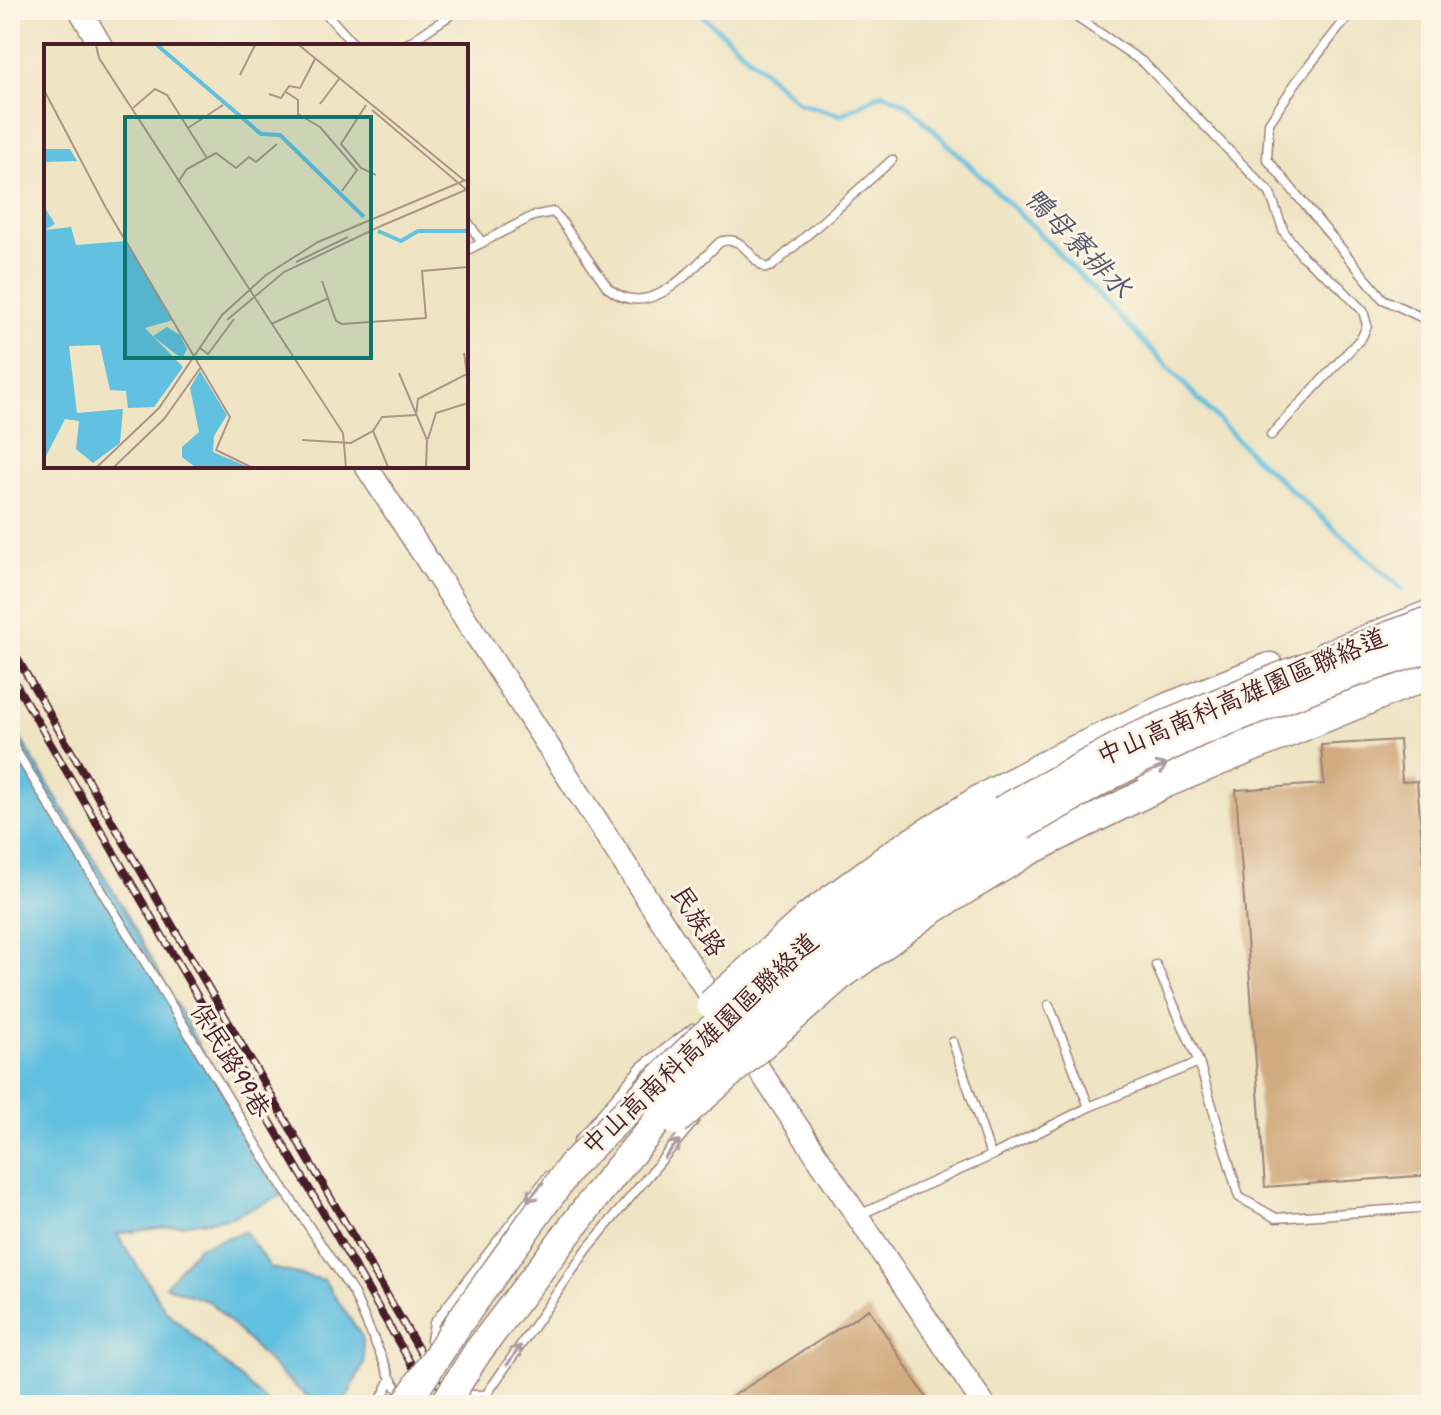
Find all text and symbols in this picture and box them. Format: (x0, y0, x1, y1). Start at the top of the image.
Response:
inset map (44, 44, 468, 468)
water label: 鴨母寮排水 (1012, 178, 1143, 311)
street label: 中山高南科高雄園區聯絡道 (1090, 618, 1394, 778)
one-way arrow (1143, 761, 1167, 776)
street label: 民族路 (659, 878, 735, 966)
street label: 中山高南科高雄園區聯絡道 (573, 923, 829, 1167)
street label: 保民路99巷 (178, 995, 280, 1127)
one-way arrow (663, 1139, 681, 1160)
one-way arrow (526, 1181, 544, 1202)
one-way arrow (506, 1344, 522, 1366)

